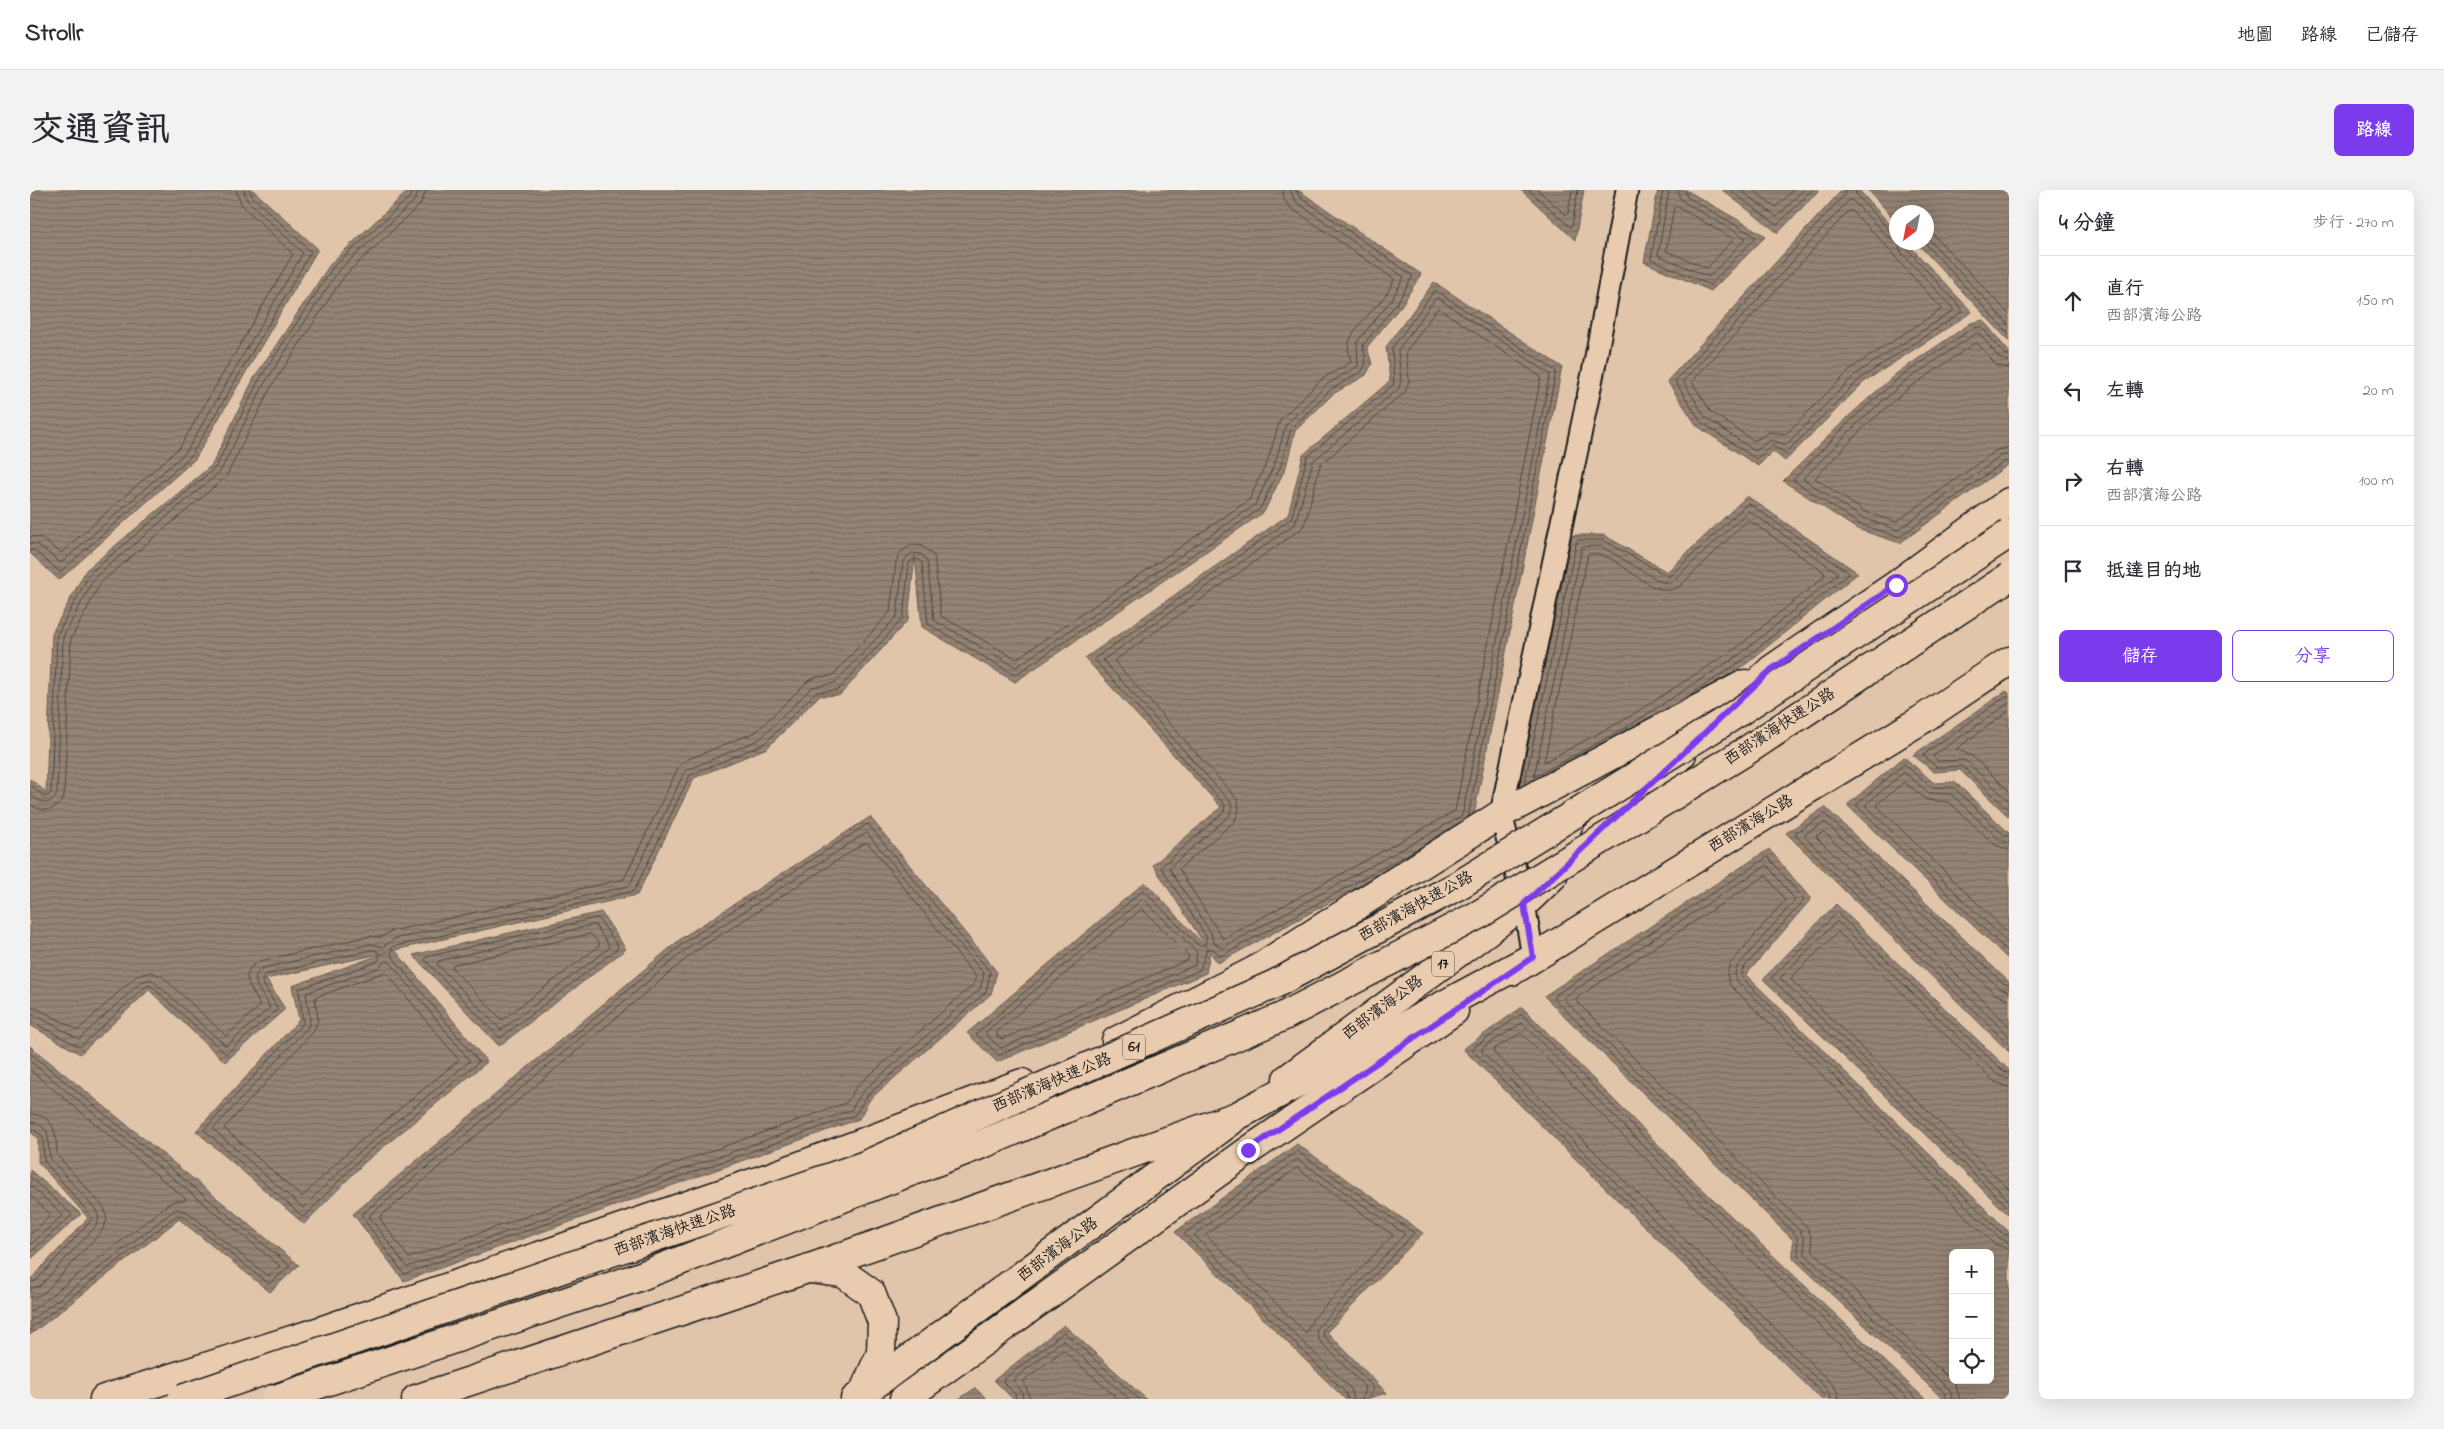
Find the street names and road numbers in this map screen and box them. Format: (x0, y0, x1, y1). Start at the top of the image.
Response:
street label: 西部濱海快速公路 (1720, 682, 1840, 772)
street label: 西部濱海公路 (1704, 789, 1798, 859)
street label: 西部濱海快速公路 (1354, 865, 1478, 949)
road number: 17 (1432, 952, 1454, 976)
street label: 西部濱海公路 (1337, 970, 1429, 1046)
road number: 61 (1123, 1034, 1145, 1060)
street label: 西部濱海快速公路 (988, 1047, 1116, 1119)
street label: 西部濱海快速公路 (611, 1199, 739, 1263)
street label: 西部濱海公路 (1012, 1212, 1104, 1288)

